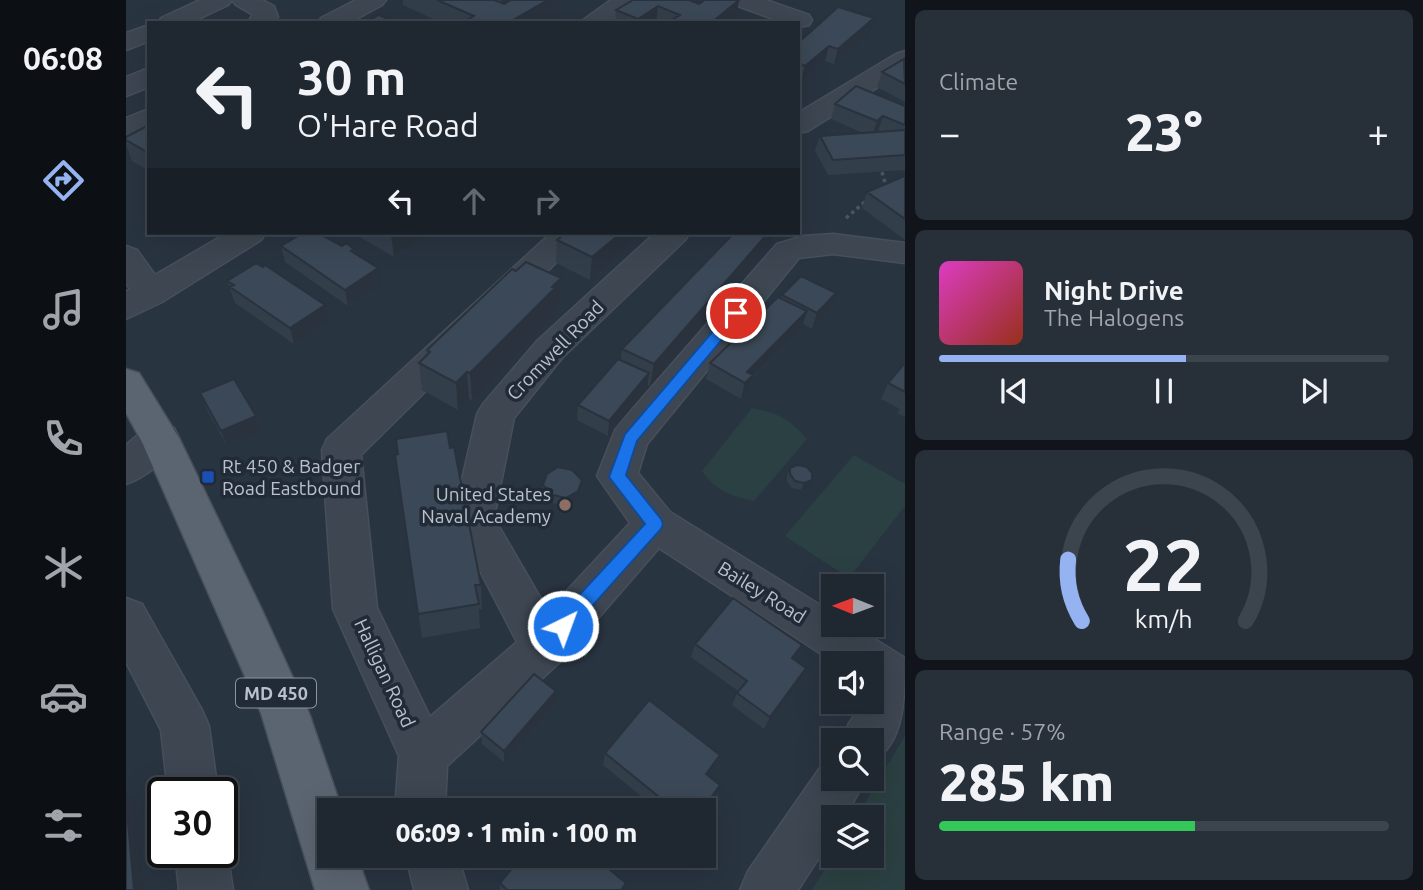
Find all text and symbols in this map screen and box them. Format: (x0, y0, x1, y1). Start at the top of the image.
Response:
text: 06:08 (23, 40, 103, 76)
icon: left (182, 49, 273, 140)
text: 30 m (297, 49, 406, 104)
text: Climate (939, 69, 1018, 94)
text: 23° (1125, 103, 1203, 161)
text: O'Hare Road (297, 107, 479, 143)
text: − (939, 112, 960, 154)
text: + (1368, 112, 1389, 154)
icon: directions (39, 156, 88, 205)
icon: left (382, 182, 420, 220)
icon: ahead (455, 182, 493, 220)
icon: right (528, 182, 566, 220)
text: Night Drive (1044, 276, 1184, 305)
pin (706, 283, 766, 343)
icon: music (39, 285, 88, 334)
icon: arrive (717, 294, 755, 332)
street label: Cromwell Road (502, 296, 608, 404)
text: The Halogens (1044, 305, 1184, 330)
icon: previous (995, 372, 1033, 410)
icon: pause (1145, 372, 1183, 410)
icon: next (1295, 372, 1333, 410)
icon: phone (39, 414, 88, 463)
place label: Rt 450 & Badger Road Eastbound (222, 455, 361, 499)
marker: Rt 450 & Badger Road Eastbound (200, 469, 216, 485)
place label: United States Naval Academy (421, 483, 551, 527)
marker: United States Naval Academy (557, 497, 573, 513)
text: 22 (1123, 523, 1205, 605)
icon: climate (39, 543, 88, 592)
street label: Bailey Road (714, 556, 810, 628)
north arrow (821, 574, 884, 637)
map controls (821, 574, 884, 868)
position arrow (526, 589, 600, 663)
text: km/h (1135, 605, 1193, 633)
street label: Halligan Road (350, 615, 420, 731)
button: sound (821, 651, 884, 714)
icon: car (39, 672, 88, 721)
road number: MD 450 (236, 678, 316, 708)
text: Range · 57% (939, 719, 1066, 744)
button: search (821, 728, 884, 791)
text: 285 km (939, 753, 1114, 811)
speed limit sign: 30 (147, 777, 238, 868)
icon: filters (39, 801, 88, 850)
button: layers (821, 805, 884, 868)
text: 06:09 · 1 min · 100 m (396, 818, 637, 847)

